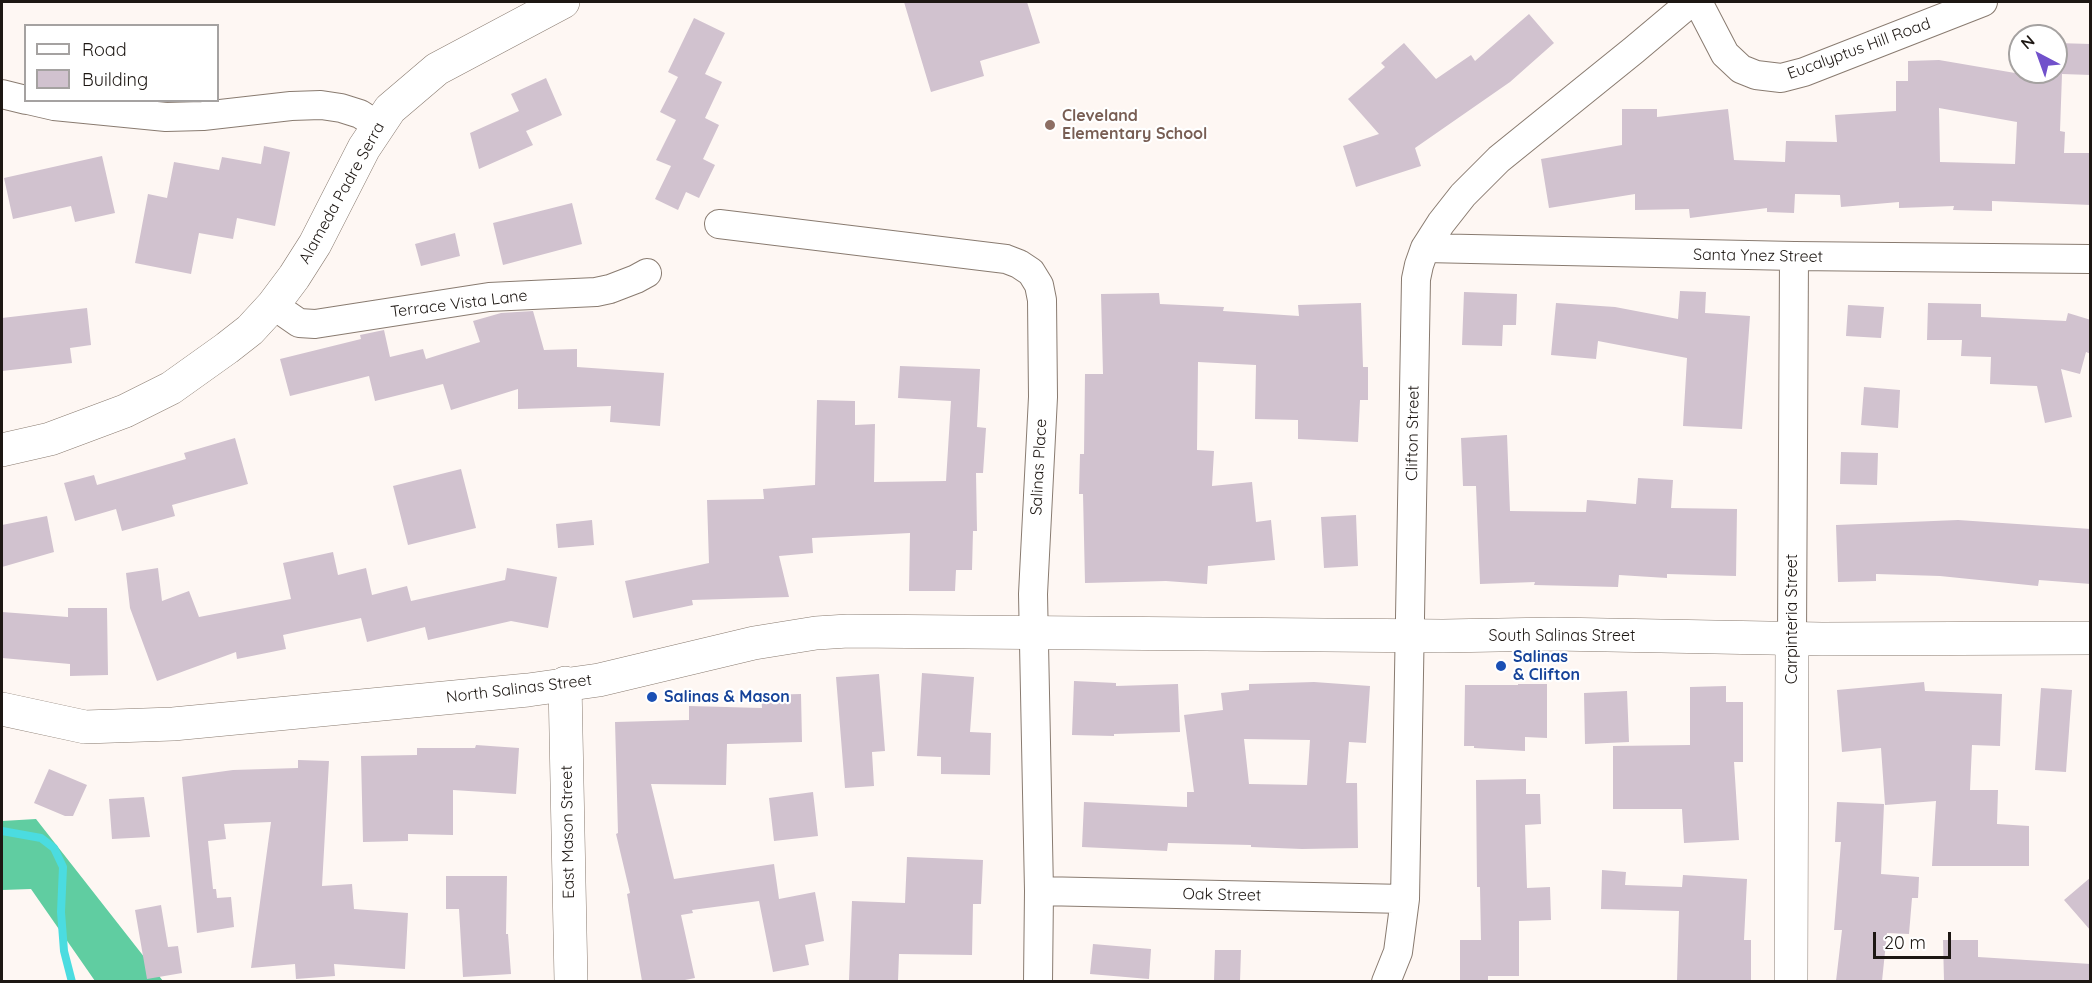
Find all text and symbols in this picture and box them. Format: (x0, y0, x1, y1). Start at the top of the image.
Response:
street label: Eucalyptus Hill Road (1785, 14, 1933, 84)
legend (24, 24, 219, 102)
north arrow (2008, 24, 2068, 84)
text: N (2016, 31, 2038, 53)
text: Road (82, 38, 127, 61)
text: Building (82, 68, 148, 91)
place label: Cleveland Elementary School (1062, 106, 1207, 144)
marker: Cleveland Elementary School (1043, 118, 1057, 132)
street label: Alameda Padre Serra (295, 119, 389, 267)
street label: Santa Ynez Street (1693, 245, 1823, 267)
street label: Terrace Vista Lane (389, 286, 529, 322)
street label: Clifton Street (1403, 385, 1423, 481)
street label: Salinas Place (1027, 418, 1051, 516)
street label: Carpinteria Street (1782, 554, 1802, 684)
street label: South Salinas Street (1489, 626, 1635, 646)
place label: Salinas & Clifton (1513, 647, 1580, 685)
marker: Salinas & Clifton (1494, 659, 1508, 673)
street label: North Salinas Street (445, 671, 593, 707)
place label: Salinas & Mason (664, 687, 790, 707)
marker: Salinas & Mason (645, 690, 659, 704)
street label: East Mason Street (557, 765, 579, 899)
street label: Oak Street (1183, 885, 1261, 905)
scale bar (1876, 920, 1954, 958)
text: 20 m (1884, 931, 1926, 954)

